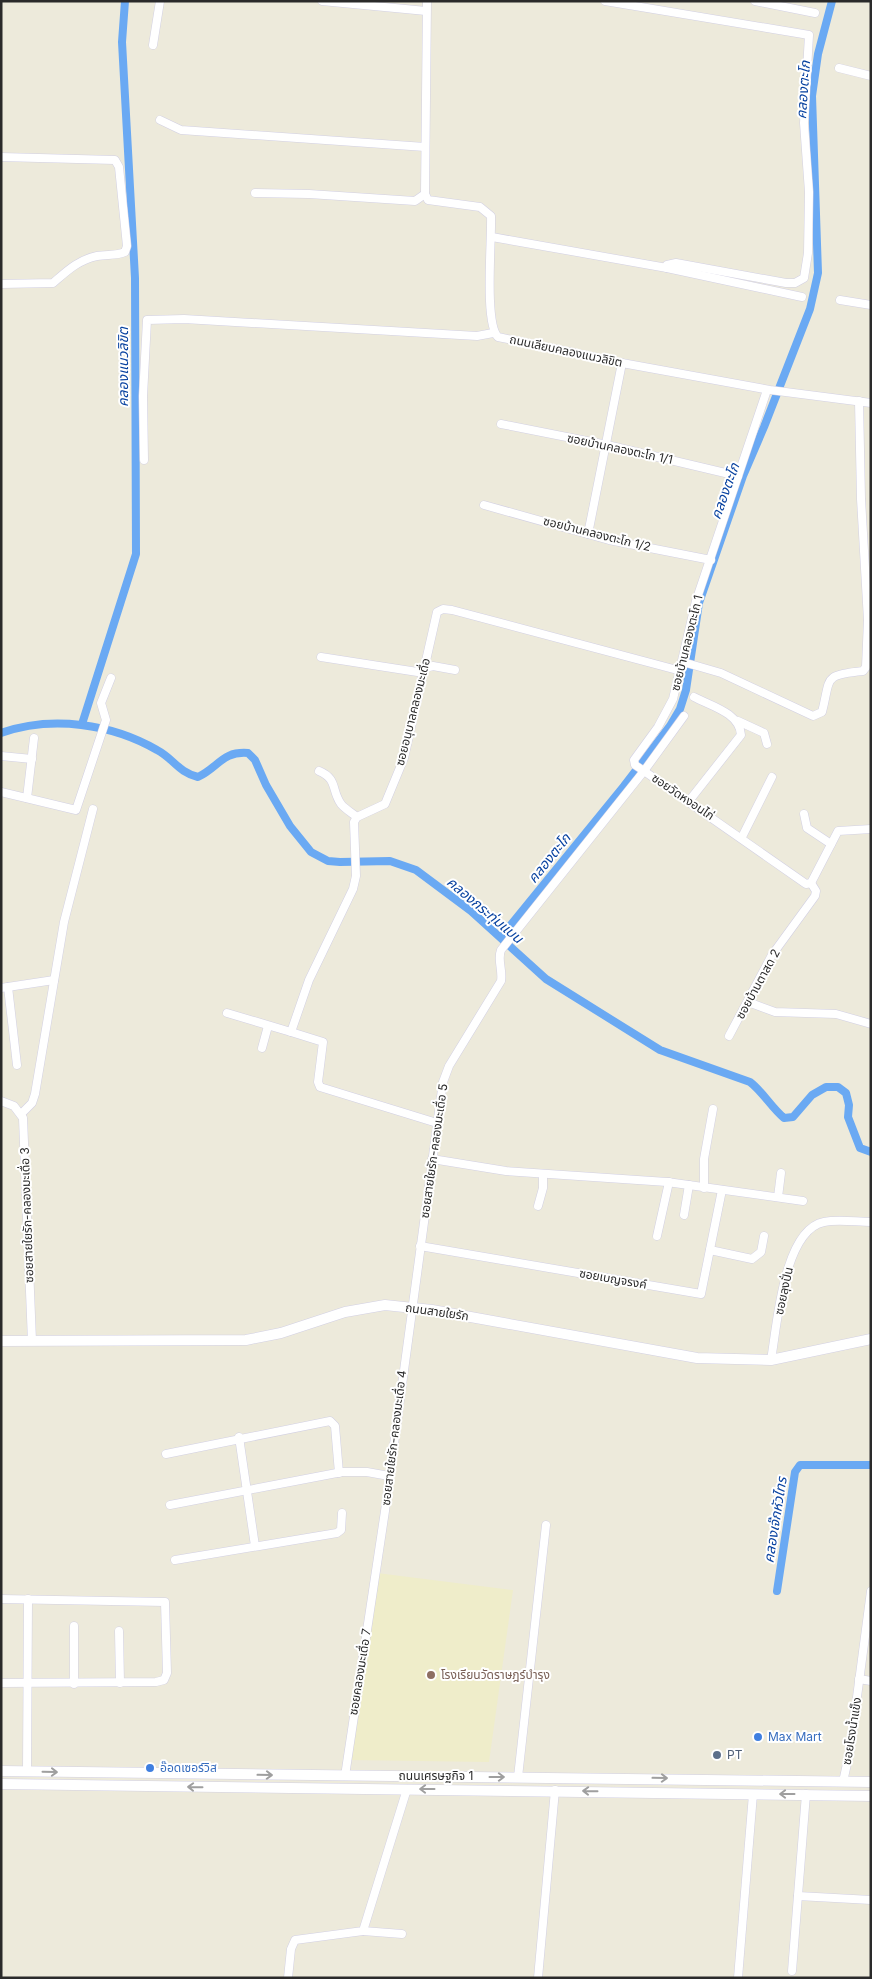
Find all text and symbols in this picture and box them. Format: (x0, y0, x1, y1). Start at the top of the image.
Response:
water label: คลองตะโก (792, 60, 813, 120)
water label: คลองแนวลิขิต (114, 326, 131, 407)
street label: ถนนเลียบคลองแนวลิขิต (508, 331, 624, 370)
street label: ซอยบ้านคลองตะโก 1/1 (566, 430, 674, 467)
water label: คลองตะโก (707, 460, 743, 521)
street label: ซอยบ้านคลองตะโก 1/2 (542, 513, 652, 554)
street label: ซอยบ้านคลองตะโก 1 (667, 593, 706, 693)
street label: ซอยอนุบาลคลองมะเดื่อ (391, 656, 433, 767)
street label: ซอยวัดหงอนไก่ (649, 770, 718, 823)
water label: คลองตะโก (524, 829, 574, 886)
water label: คลองกระทุ่มแบน (443, 873, 528, 948)
street label: ซอยบ้านตาสด 2 (732, 946, 783, 1021)
street label: ซอยสายใยรัก-คลองมะเดื่อ 5 (416, 1083, 450, 1219)
street label: ซอยสายใยรัก-คลองมะเดื่อ 3 (16, 1147, 36, 1283)
street label: ซอยเบญจรงค์ (578, 1265, 648, 1292)
street label: ซอยลุงปั่น (771, 1265, 796, 1316)
street label: ถนนสายใยรัก (404, 1300, 470, 1323)
street label: ซอยสายใยรัก-คลองมะเดื่อ 4 (377, 1369, 409, 1506)
water label: คลองเจ๊กหัวไทร (759, 1475, 790, 1564)
street label: ซอยคลองมะเดื่อ 7 (344, 1627, 374, 1716)
place label: โรงเรียนวัดราษฎร์บํารุง (441, 1667, 550, 1682)
marker: โรงเรียนวัดราษฎร์บํารุง (425, 1669, 437, 1681)
street label: ซอยโรงน้ำแข็ง (838, 1696, 864, 1766)
place label: Max Mart (768, 1729, 822, 1744)
marker: Max Mart (752, 1731, 764, 1743)
place label: PT (727, 1747, 743, 1762)
marker: PT (711, 1749, 723, 1761)
place label: อ๊อดเซอร์วิส (160, 1760, 217, 1775)
marker: อ๊อดเซอร์วิส (144, 1762, 156, 1774)
one-way arrow (42, 1767, 58, 1776)
street label: ถนนเศรษฐกิจ 1 (399, 1768, 473, 1783)
one-way arrow (257, 1771, 273, 1780)
one-way arrow (489, 1772, 505, 1782)
one-way arrow (652, 1773, 668, 1783)
one-way arrow (187, 1783, 203, 1792)
one-way arrow (419, 1784, 436, 1794)
one-way arrow (582, 1786, 598, 1795)
one-way arrow (779, 1789, 796, 1799)

